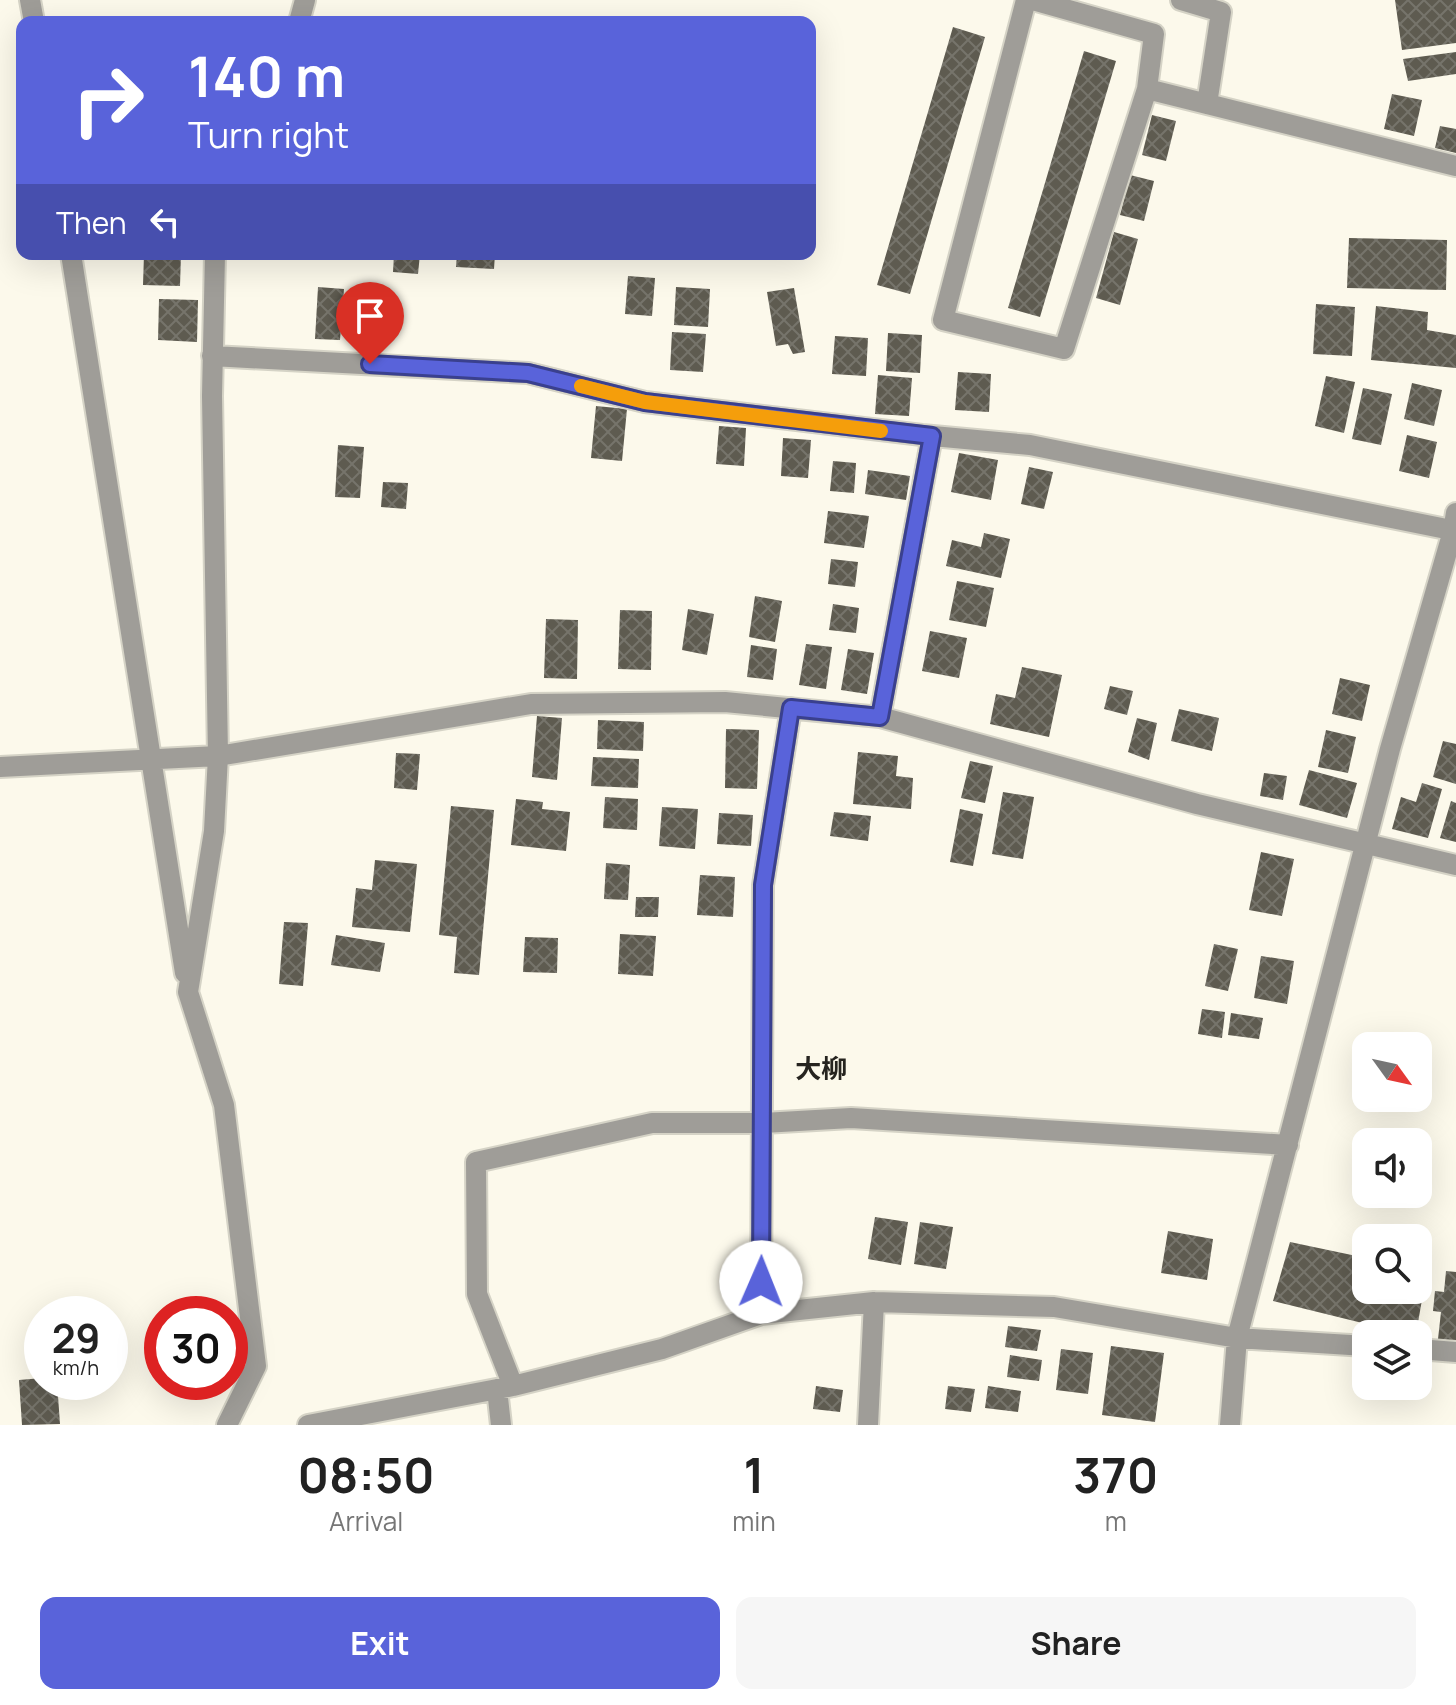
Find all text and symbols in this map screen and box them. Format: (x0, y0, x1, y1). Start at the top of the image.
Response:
text: 140 m (188, 37, 345, 114)
icon: right (56, 48, 160, 152)
text: Turn right (188, 110, 349, 159)
icon: left (143, 200, 187, 244)
text: Then (56, 202, 127, 243)
pin (336, 282, 404, 364)
icon: arrive (348, 294, 392, 338)
north arrow (1352, 1032, 1432, 1112)
map controls (1352, 1032, 1432, 1400)
district label: 大柳 (795, 1050, 847, 1086)
button: sound (1352, 1128, 1432, 1208)
button: search (1352, 1224, 1432, 1304)
position arrow (719, 1240, 803, 1324)
speed limit sign: 30 (144, 1296, 248, 1400)
text: 29 (52, 1310, 100, 1365)
button: layers (1352, 1320, 1432, 1400)
text: km/h (53, 1354, 99, 1381)
text: 08:50 (298, 1442, 435, 1507)
text: 1 (743, 1442, 765, 1507)
text: 370 (1073, 1442, 1158, 1507)
text: Arrival (329, 1503, 403, 1539)
text: min (732, 1503, 776, 1539)
text: m (1105, 1503, 1127, 1539)
button: Exit (40, 1597, 720, 1689)
button: Share (736, 1597, 1416, 1689)

